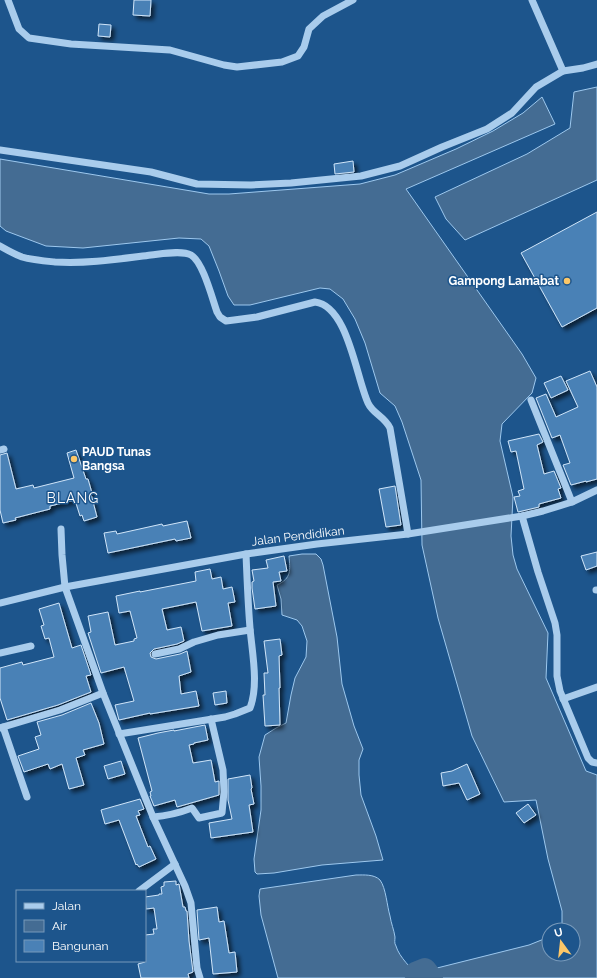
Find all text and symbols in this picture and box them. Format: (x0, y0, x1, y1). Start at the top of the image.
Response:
place label: Gampong Lamabat (449, 274, 559, 288)
marker: Gampong Lamabat (562, 276, 572, 286)
place label: PAUD Tunas Bangsa (82, 445, 151, 473)
marker: PAUD Tunas Bangsa (69, 454, 79, 464)
district label: BLANG (47, 490, 99, 506)
street label: Jalan Pendidikan (251, 523, 345, 549)
legend (16, 890, 146, 962)
text: Jalan (52, 899, 81, 913)
text: Air (52, 919, 68, 933)
north arrow (541, 922, 581, 962)
text: U (553, 925, 564, 940)
text: Bangunan (52, 939, 109, 953)

